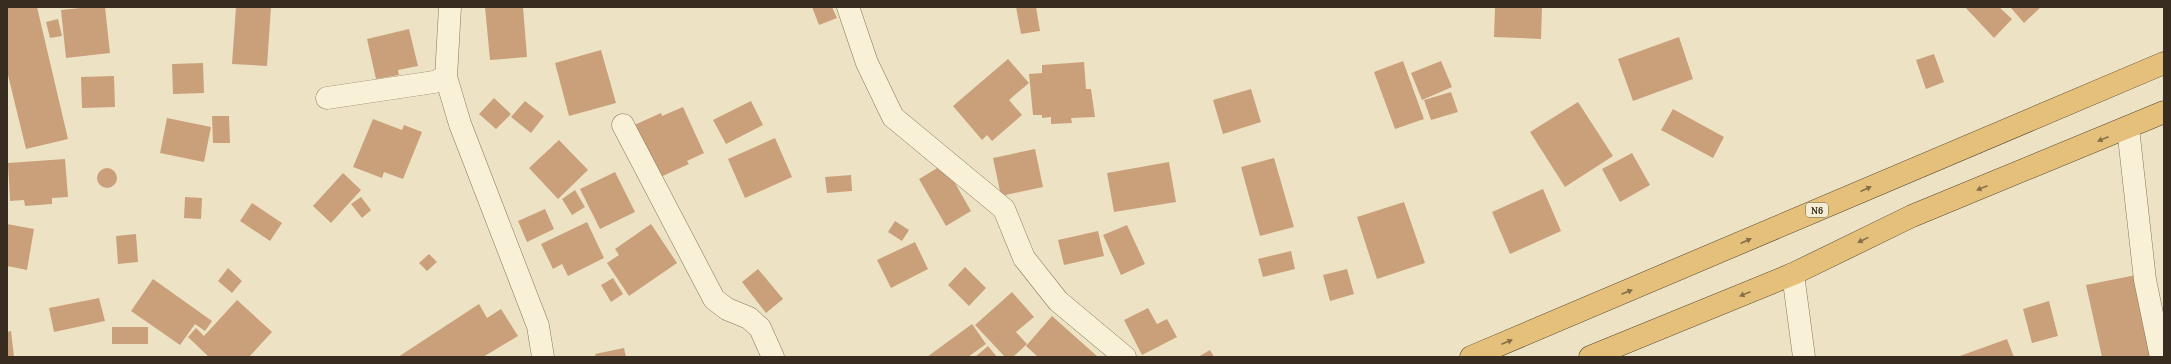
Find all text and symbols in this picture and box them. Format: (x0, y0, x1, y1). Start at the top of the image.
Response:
one-way arrow (2096, 136, 2108, 142)
one-way arrow (1976, 185, 1988, 191)
one-way arrow (1860, 186, 1871, 192)
road number: N6 (1806, 203, 1828, 217)
one-way arrow (1741, 237, 1753, 243)
one-way arrow (1857, 237, 1869, 243)
one-way arrow (1621, 288, 1633, 294)
one-way arrow (1738, 291, 1750, 297)
one-way arrow (1501, 339, 1512, 345)

